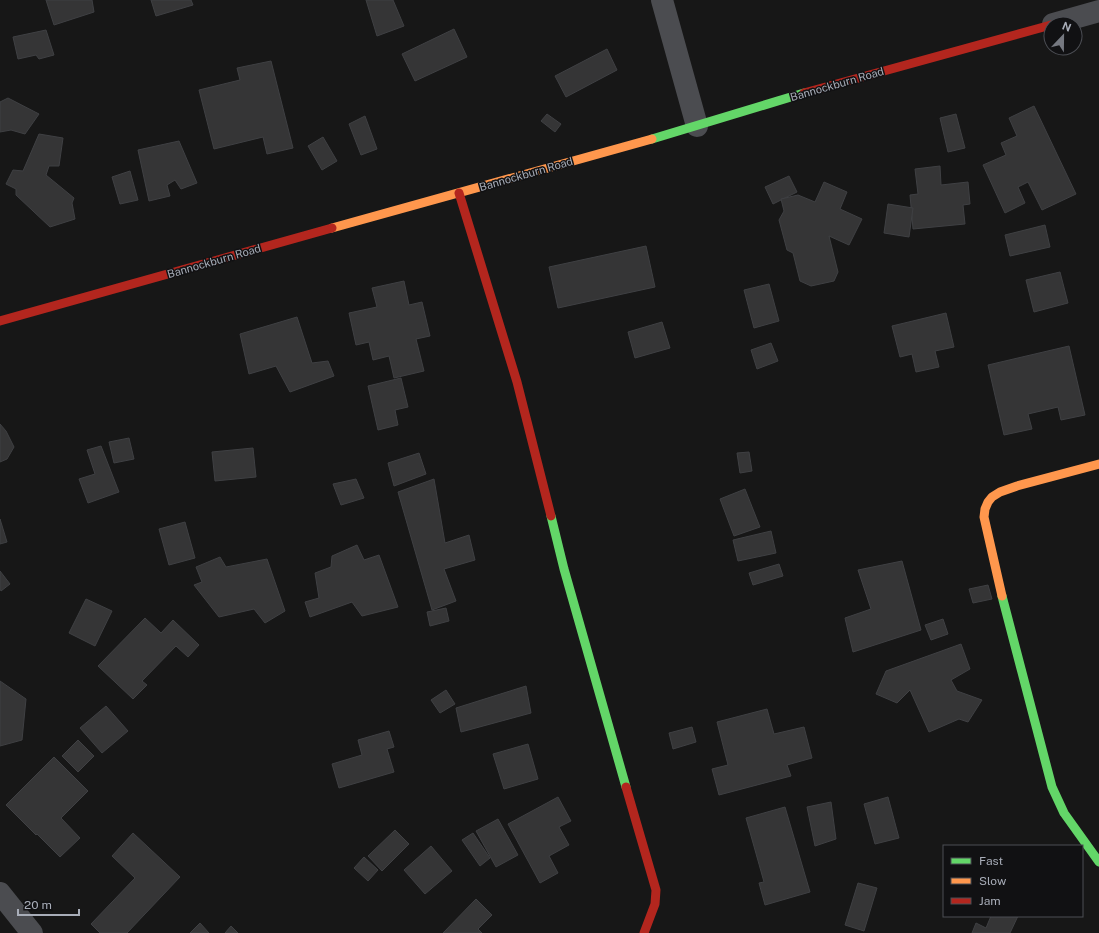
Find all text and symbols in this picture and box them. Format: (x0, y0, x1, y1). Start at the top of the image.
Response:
north arrow (1043, 16, 1083, 56)
text: N (1061, 20, 1073, 34)
street label: Bannockburn Road (789, 65, 885, 103)
street label: Bannockburn Road (478, 155, 574, 193)
street label: Bannockburn Road (166, 242, 262, 280)
legend (943, 845, 1083, 917)
text: Fast (979, 854, 1004, 868)
text: Slow (979, 874, 1007, 888)
scale bar (18, 891, 79, 917)
text: Jam (979, 894, 1001, 908)
text: 20 m (24, 898, 52, 912)

